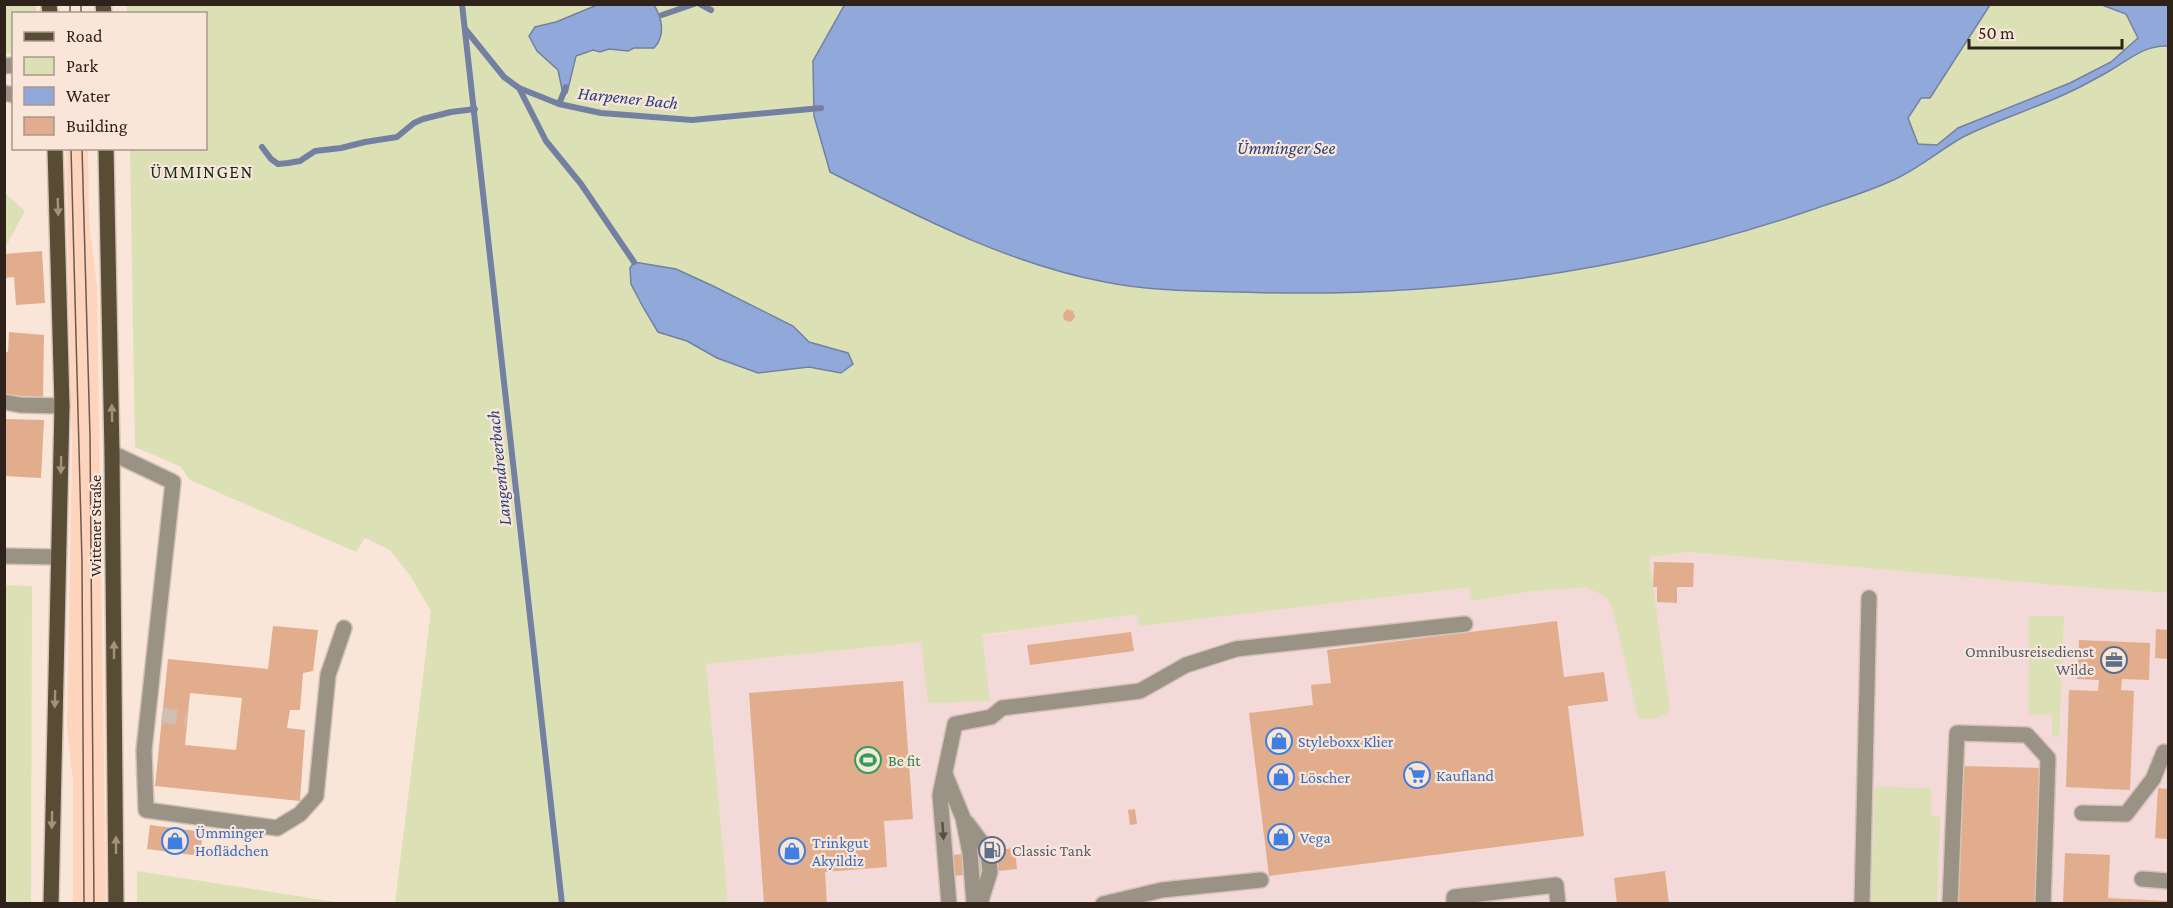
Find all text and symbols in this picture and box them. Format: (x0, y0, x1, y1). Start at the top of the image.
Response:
legend (12, 12, 207, 150)
scale bar (1969, 12, 2122, 50)
text: 50 m (1978, 23, 2015, 43)
text: Road (66, 26, 103, 46)
text: Park (66, 56, 98, 76)
water label: Harpener Bach (577, 83, 679, 113)
text: Water (66, 86, 111, 106)
text: Building (66, 116, 128, 136)
water label: Ümminger See (1237, 138, 1335, 158)
district label: ÜMMINGEN (150, 162, 254, 182)
one-way arrow (53, 197, 62, 216)
one-way arrow (107, 404, 116, 423)
water label: Langendreerbach (483, 409, 515, 527)
one-way arrow (56, 455, 65, 474)
street label: Wittener Straße (87, 475, 104, 577)
one-way arrow (109, 641, 119, 660)
place label: Omnibusreisedienst Wilde (1965, 643, 2095, 678)
office icon: Omnibusreisedienst Wilde (2099, 645, 2129, 675)
one-way arrow (50, 690, 60, 709)
shop icon: Styleboxx Klier (1264, 726, 1294, 756)
place label: Styleboxx Klier (1298, 733, 1394, 751)
sports icon: Be fit (853, 745, 883, 775)
place label: Be fit (888, 752, 921, 769)
supermarket icon: Kaufland (1402, 760, 1432, 790)
shop icon: Löscher (1266, 762, 1296, 792)
place label: Kaufland (1436, 767, 1495, 784)
place label: Löscher (1300, 769, 1350, 786)
one-way arrow (47, 810, 57, 829)
one-way arrow (938, 822, 948, 841)
shop icon: Vega (1266, 822, 1296, 852)
place label: Ümminger Hoflädchen (195, 824, 269, 859)
shop icon: Ümminger Hoflädchen (160, 826, 190, 856)
place label: Vega (1300, 829, 1331, 847)
place label: Trinkgut Akyildiz (812, 834, 869, 870)
fuel station icon: Classic Tank (977, 835, 1007, 865)
one-way arrow (111, 836, 121, 855)
shop icon: Trinkgut Akyildiz (777, 836, 807, 866)
place label: Classic Tank (1012, 842, 1092, 859)

